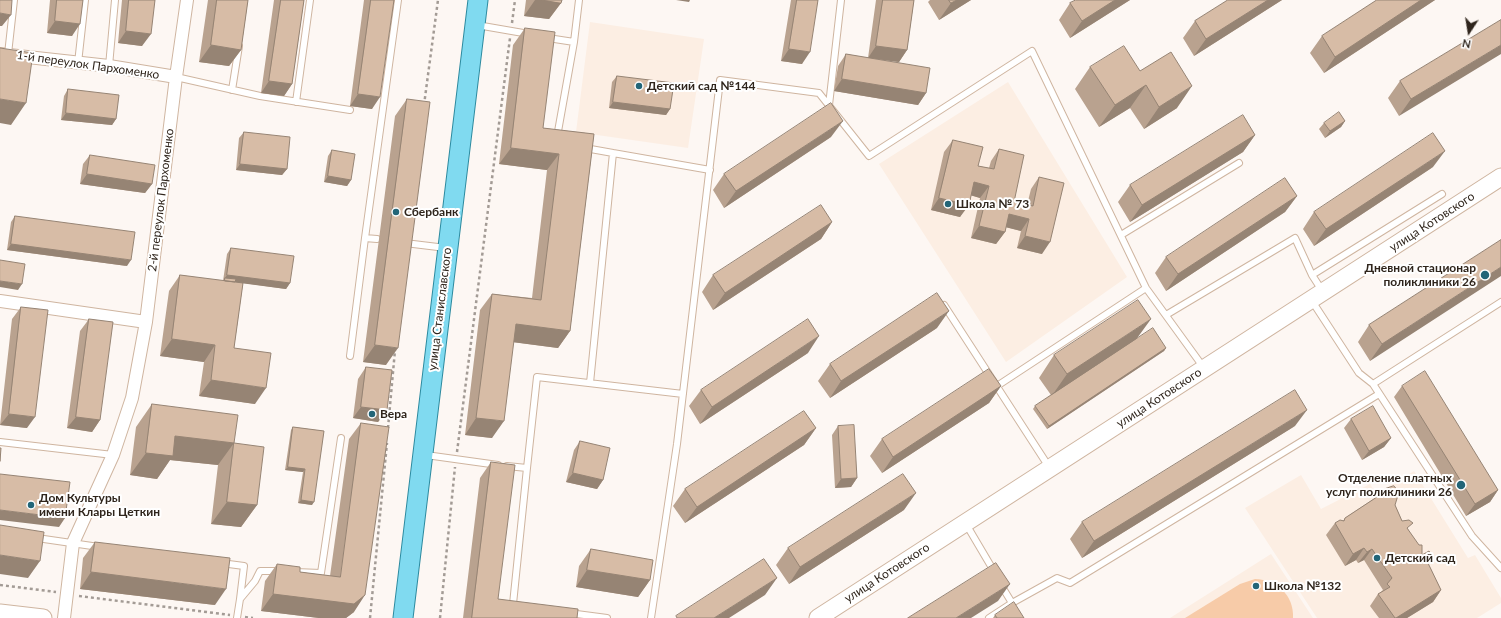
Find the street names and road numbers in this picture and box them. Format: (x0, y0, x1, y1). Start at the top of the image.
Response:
street label: 1-й переулок Пархоменко (16, 48, 160, 82)
street label: 2-й переулок Пархоменко (145, 128, 177, 272)
street label: улица Котовского (1387, 189, 1477, 255)
street label: улица Станиславского (425, 247, 455, 371)
street label: улица Котовского (1114, 365, 1204, 431)
street label: улица Котовского (842, 540, 932, 606)

